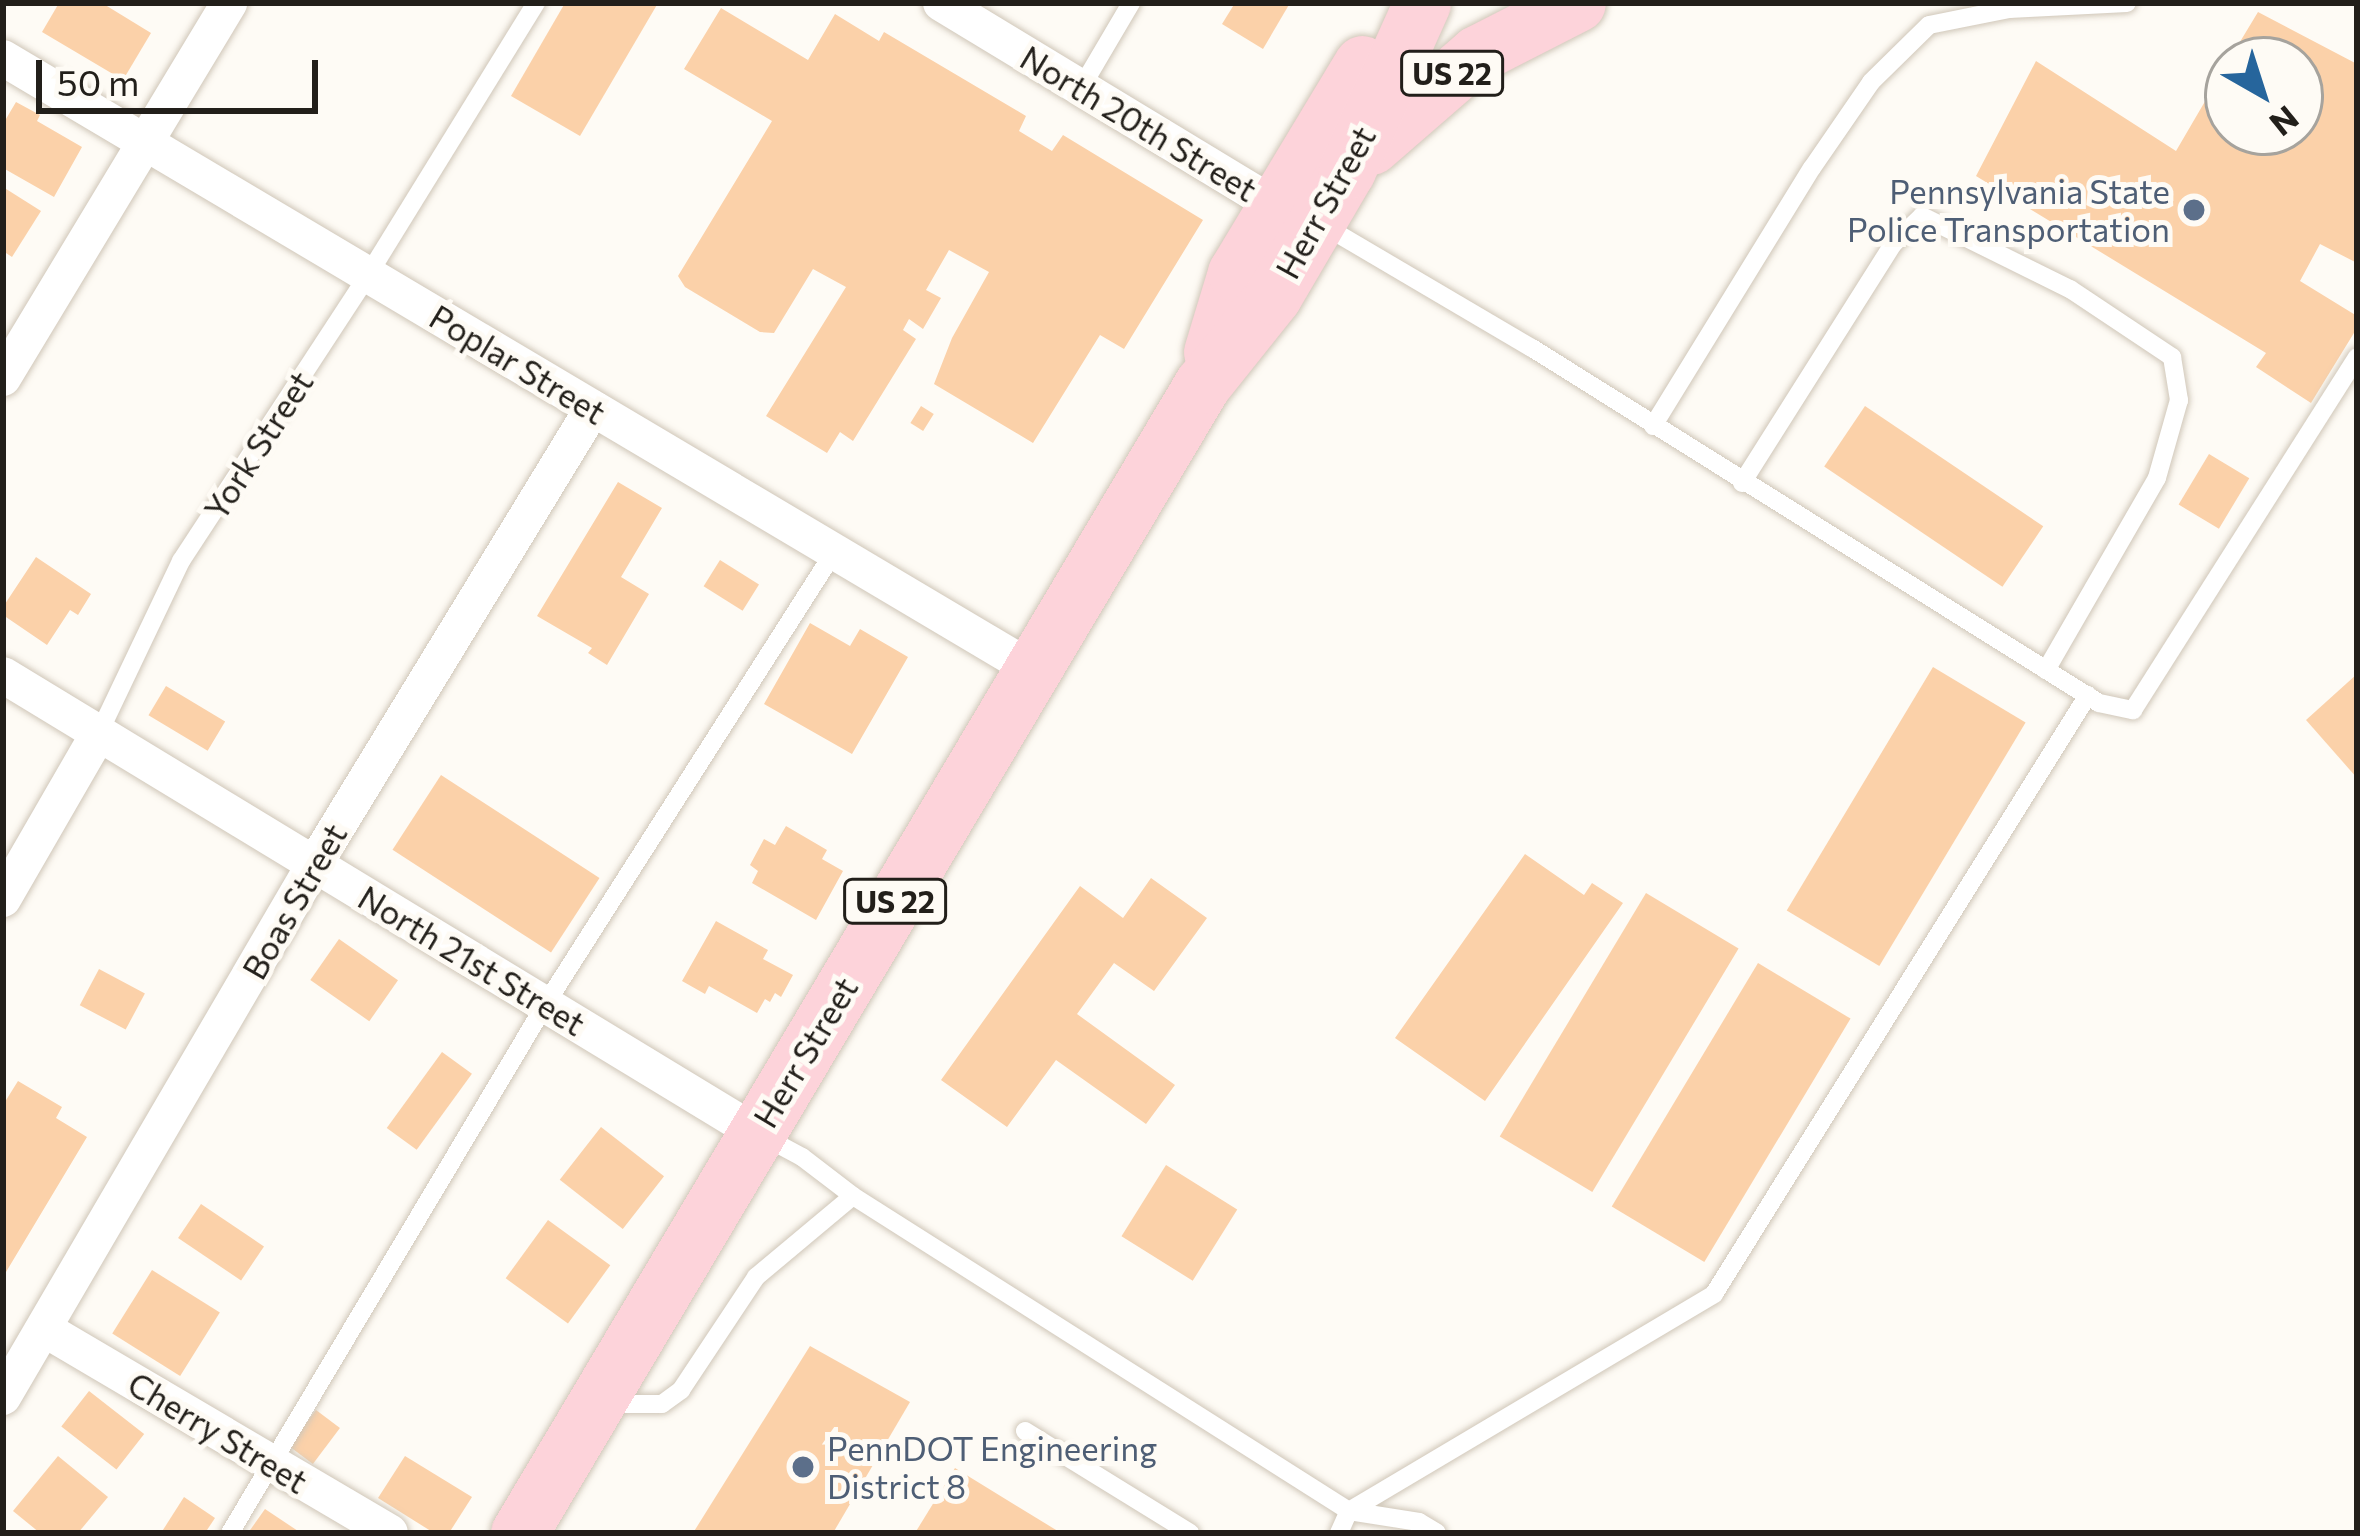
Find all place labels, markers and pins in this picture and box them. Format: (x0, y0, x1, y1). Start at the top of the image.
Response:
place label: Pennsylvania State Police Transportation (1847, 171, 2170, 249)
marker: Pennsylvania State Police Transportation (2181, 197, 2207, 223)
place label: PennDOT Engineering District 8 (827, 1428, 1157, 1506)
marker: PennDOT Engineering District 8 (790, 1454, 816, 1480)

